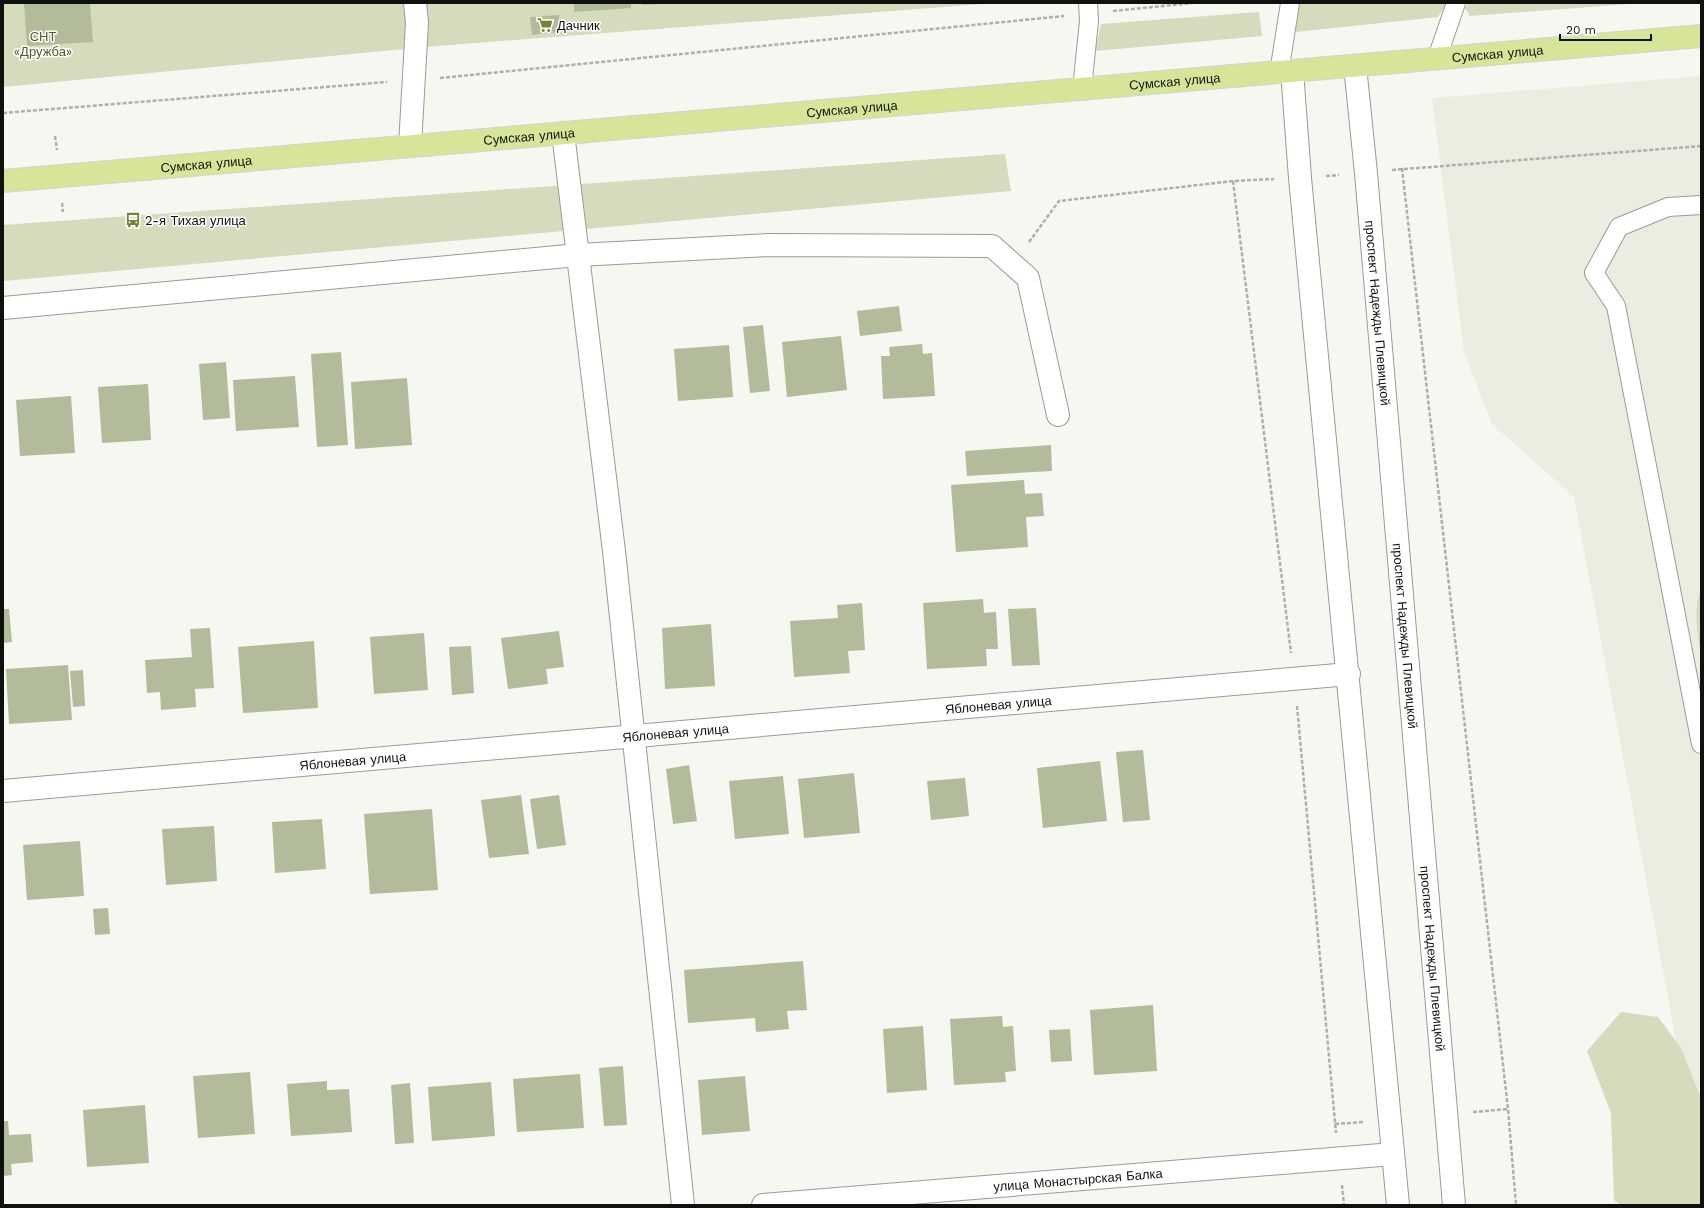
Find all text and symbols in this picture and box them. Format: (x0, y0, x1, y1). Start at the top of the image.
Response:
supermarket icon: Дачник (536, 16, 554, 34)
scale bar (1560, 16, 1651, 42)
place label: Дачник (557, 18, 600, 33)
text: 20 m (1566, 23, 1596, 37)
park label: СНТ «Дружба» (14, 29, 72, 59)
street label: Сумская улица (1451, 42, 1545, 65)
street label: Сумская улица (1128, 70, 1222, 92)
street label: Сумская улица (806, 97, 899, 120)
street label: Сумская улица (483, 125, 576, 147)
street label: Сумская улица (160, 152, 253, 175)
bus stop icon: 2-я Тихая улица (124, 211, 142, 229)
place label: 2-я Тихая улица (145, 213, 247, 228)
street label: проспект Надежды Плевицкой (1363, 220, 1393, 406)
street label: проспект Надежды Плевицкой (1390, 542, 1421, 729)
street label: Яблоневая улица (944, 692, 1053, 717)
street label: Яблоневая улица (622, 720, 730, 745)
street label: Яблоневая улица (299, 748, 407, 773)
street label: проспект Надежды Плевицкой (1418, 865, 1448, 1052)
street label: улица Монастырская Балка (993, 1165, 1164, 1194)

